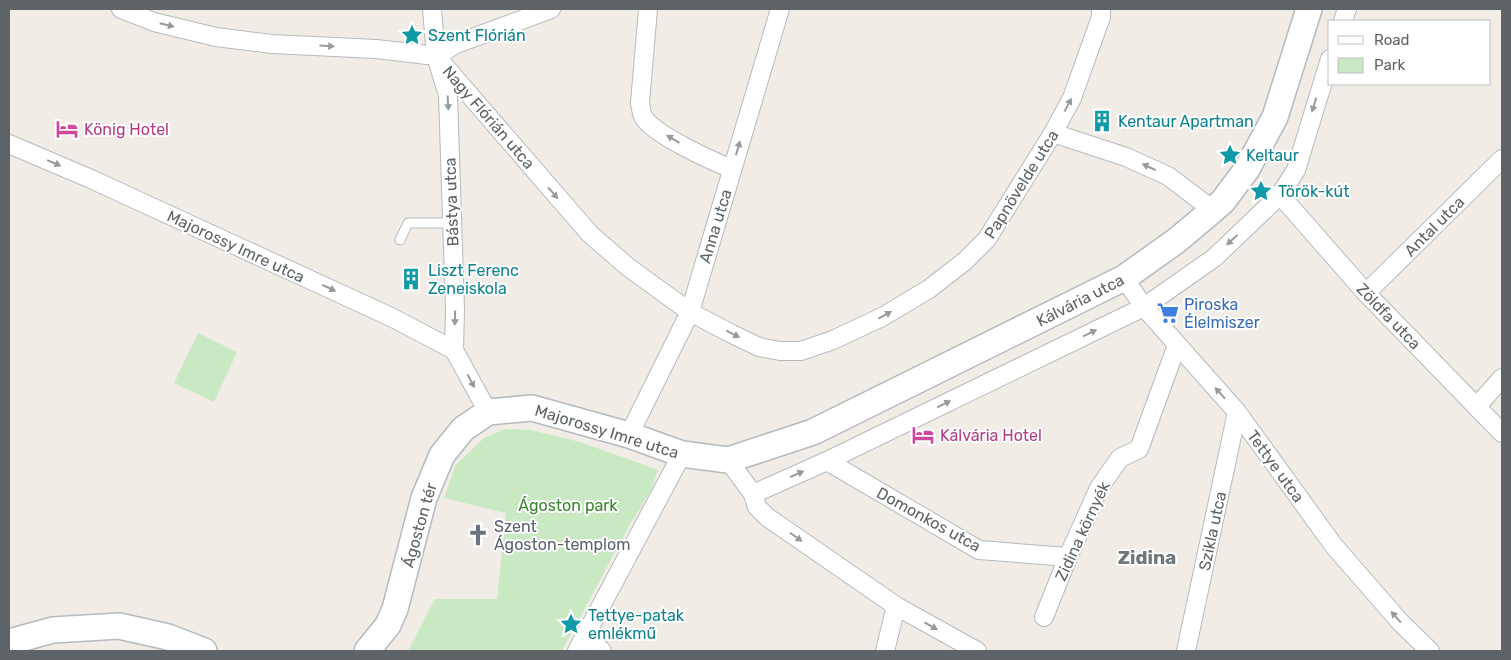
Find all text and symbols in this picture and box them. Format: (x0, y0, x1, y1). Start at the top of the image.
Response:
legend (1328, 20, 1491, 85)
one-way arrow (159, 21, 174, 29)
place icon: Szent Flórián (399, 22, 425, 48)
place label: Szent Flórián (428, 26, 526, 45)
text: Road (1374, 31, 1410, 49)
one-way arrow (320, 42, 336, 50)
text: Park (1374, 56, 1405, 74)
street label: Nagy Flórián utca (439, 62, 539, 173)
one-way arrow (444, 95, 452, 111)
one-way arrow (1064, 98, 1072, 112)
one-way arrow (1310, 98, 1318, 113)
building icon: Kentaur Apartman (1089, 108, 1115, 134)
place label: Kentaur Apartman (1118, 112, 1254, 131)
hotel icon: König Hotel (54, 116, 80, 142)
place label: König Hotel (84, 120, 169, 139)
street label: Papnövelde utca (980, 126, 1062, 242)
one-way arrow (666, 135, 681, 143)
one-way arrow (735, 140, 743, 155)
place icon: Keltaur (1217, 142, 1243, 168)
place label: Keltaur (1246, 146, 1299, 165)
street label: Bástya utca (440, 157, 463, 247)
one-way arrow (47, 159, 62, 167)
one-way arrow (1142, 163, 1156, 171)
place icon: Török-kút (1248, 178, 1274, 204)
place label: Török-kút (1278, 182, 1349, 201)
one-way arrow (548, 186, 559, 199)
street label: Anna utca (695, 187, 736, 265)
street label: Antal utca (1401, 193, 1468, 260)
street label: Majorossy Imre utca (164, 206, 307, 287)
one-way arrow (1227, 234, 1239, 246)
place label: Liszt Ferenc Zeneiskola (428, 261, 519, 298)
building icon: Liszt Ferenc Zeneiskola (398, 266, 424, 292)
street label: Kálvária utca (1033, 270, 1127, 331)
street label: Zöldfa utca (1353, 279, 1425, 353)
one-way arrow (322, 285, 336, 293)
place label: Piroska Élelmiszer (1184, 295, 1260, 332)
supermarket icon: Piroska Élelmiszer (1155, 300, 1181, 326)
one-way arrow (451, 310, 459, 326)
one-way arrow (877, 311, 892, 319)
one-way arrow (1083, 329, 1097, 337)
one-way arrow (726, 331, 740, 339)
one-way arrow (467, 374, 475, 388)
one-way arrow (1214, 387, 1226, 399)
one-way arrow (937, 400, 951, 408)
street label: Majorossy Imre utca (533, 401, 681, 462)
hotel icon: Kálvária Hotel (910, 422, 936, 448)
place label: Kálvária Hotel (940, 426, 1042, 445)
street label: Tettye utca (1243, 427, 1308, 506)
one-way arrow (790, 469, 804, 477)
street label: Zidina környék (1051, 478, 1114, 584)
street label: Ágoston tér (398, 480, 441, 570)
street label: Domonkos utca (873, 483, 984, 556)
street label: Szikla utca (1195, 490, 1230, 572)
park label: Ágoston park (518, 496, 618, 515)
place label: Szent Ágoston-templom (494, 517, 630, 554)
church icon: Szent Ágoston-templom (465, 522, 491, 548)
one-way arrow (789, 532, 802, 542)
district label: Zidina (1118, 546, 1176, 569)
place label: Tettye-patak emlékmű (588, 606, 685, 643)
one-way arrow (1390, 610, 1401, 623)
place icon: Tettye-patak emlékmű (558, 611, 584, 637)
one-way arrow (924, 622, 939, 630)

